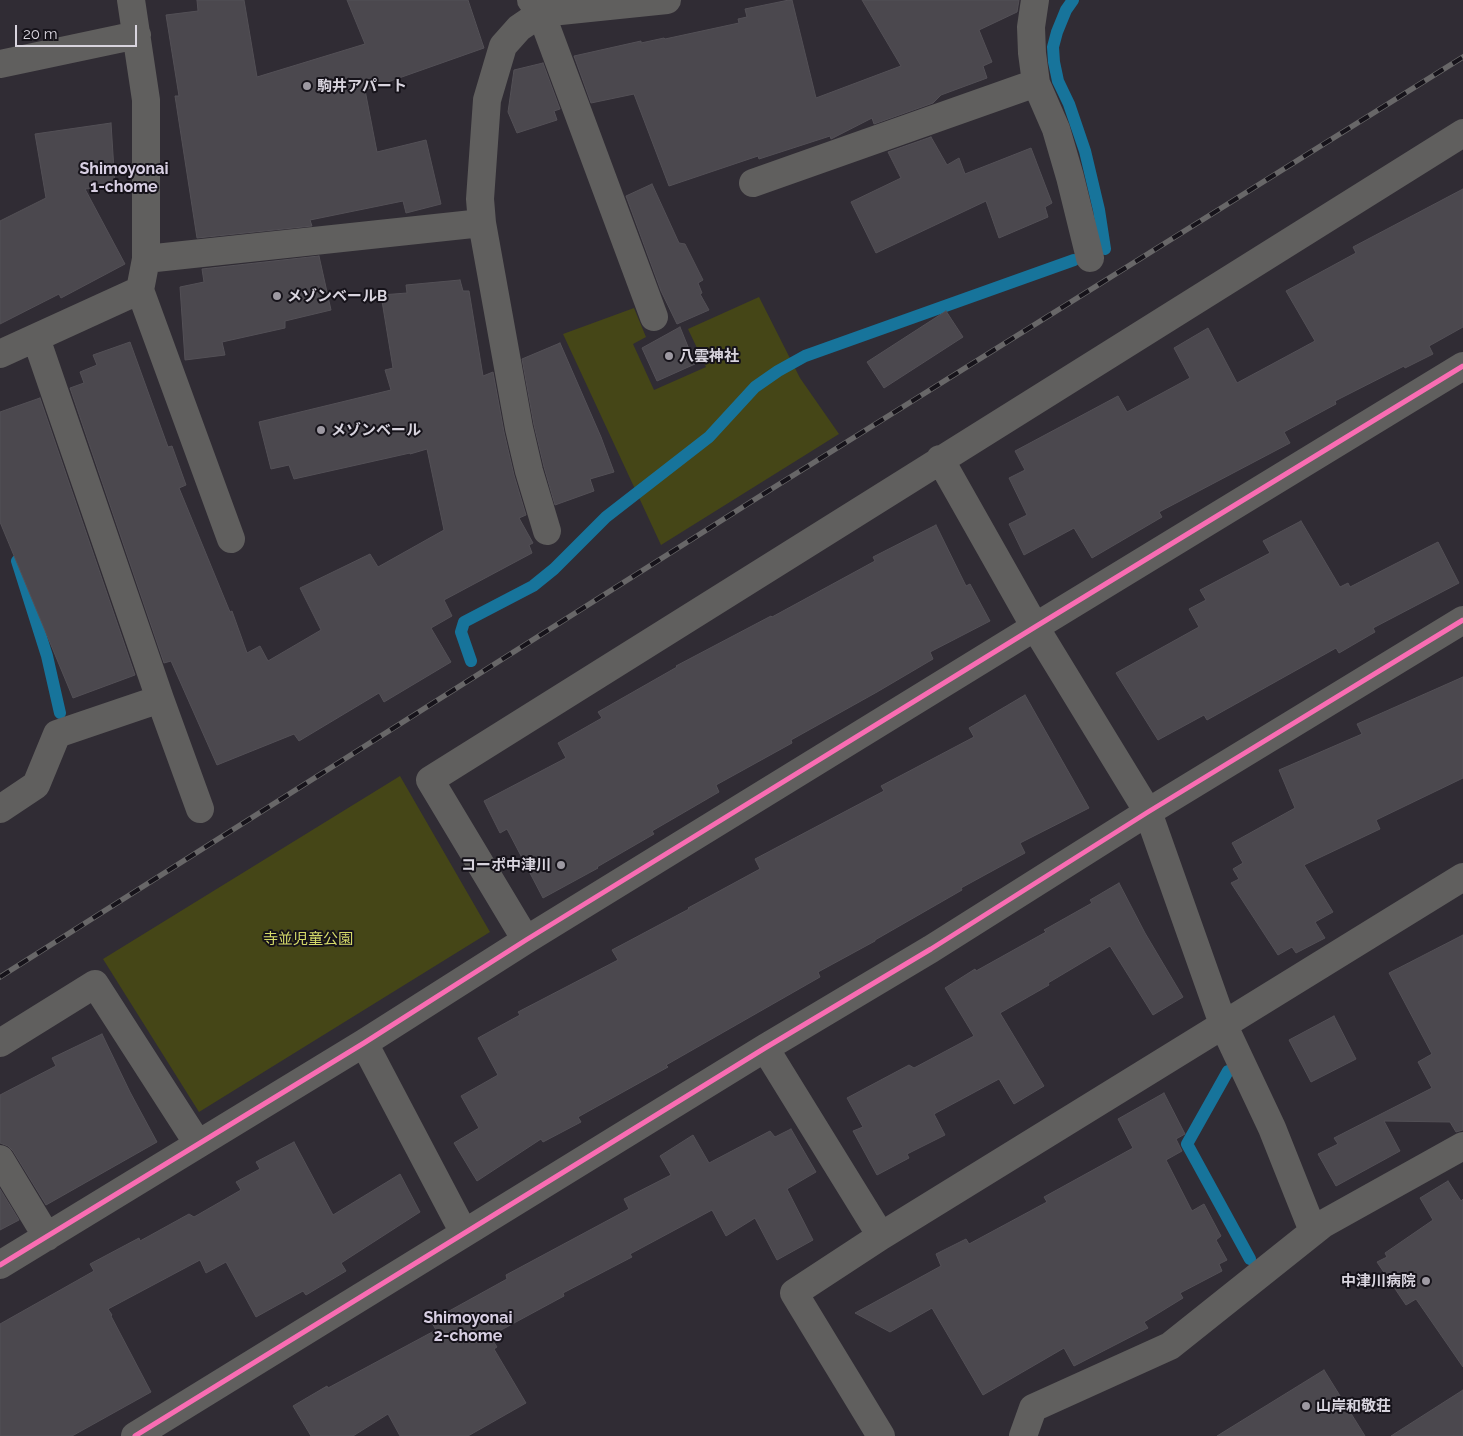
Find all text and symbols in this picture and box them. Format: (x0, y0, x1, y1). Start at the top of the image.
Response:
scale bar (18, 15, 140, 47)
text: 20 m (23, 25, 58, 43)
place label: 駒井アパート (317, 77, 407, 95)
marker: 駒井アパート (301, 80, 313, 92)
district label: Shimoyonai 1-chome (80, 159, 168, 197)
place label: メゾンベールB (287, 287, 387, 305)
marker: メゾンベールB (271, 290, 283, 302)
place label: 八雲神社 (679, 347, 739, 365)
marker: 八雲神社 (663, 350, 675, 362)
place label: メゾンベール (331, 421, 421, 439)
marker: メゾンベール (315, 424, 327, 436)
place label: コーポ中津川 (461, 856, 551, 874)
marker: コーポ中津川 (555, 859, 567, 871)
park label: 寺並児童公園 (263, 930, 353, 948)
place label: 中津川病院 (1341, 1272, 1416, 1290)
marker: 中津川病院 (1420, 1275, 1432, 1287)
district label: Shimoyonai 2-chome (424, 1308, 512, 1346)
place label: 山岸和敬荘 (1316, 1397, 1391, 1415)
marker: 山岸和敬荘 (1300, 1400, 1312, 1412)

